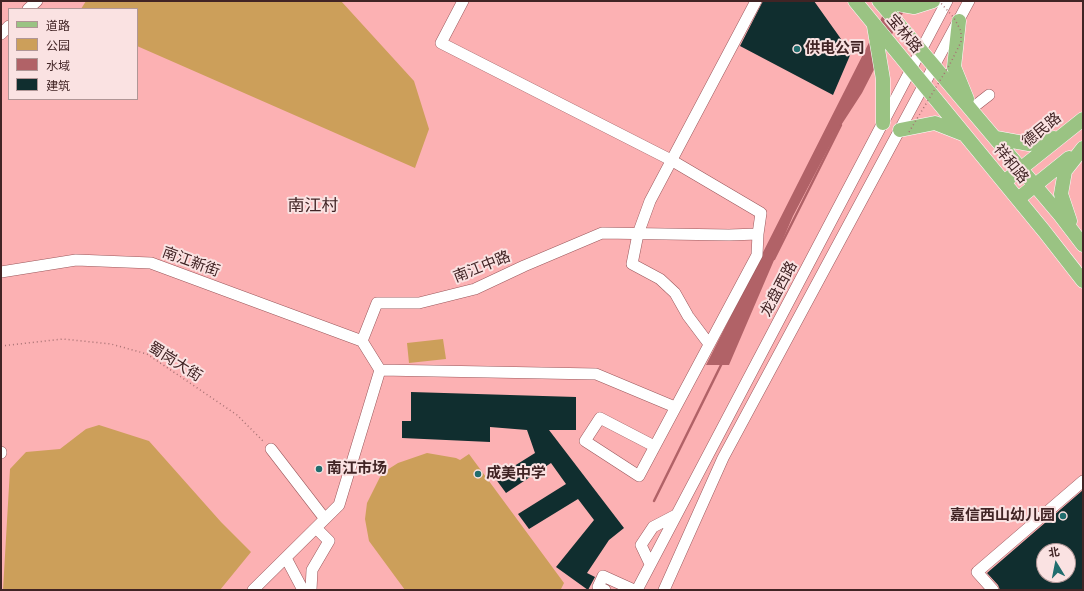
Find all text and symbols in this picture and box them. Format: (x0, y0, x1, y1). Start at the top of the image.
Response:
legend (8, 8, 138, 100)
street label: 宝林路 (883, 11, 925, 57)
text: 道路 (46, 18, 70, 33)
text: 公园 (46, 38, 70, 53)
place label: 供电公司 (805, 40, 865, 58)
marker: 供电公司 (792, 44, 802, 54)
text: 水域 (46, 58, 70, 73)
text: 建筑 (46, 78, 70, 93)
street label: 德民路 (1019, 109, 1065, 151)
street label: 祥和路 (990, 141, 1032, 187)
district label: 南江村 (288, 196, 338, 216)
street label: 南江新街 (160, 243, 222, 281)
street label: 南江中路 (451, 247, 513, 287)
street label: 龙盘西路 (757, 258, 801, 320)
street label: 蜀岗大街 (145, 338, 205, 386)
place label: 南江市场 (327, 460, 387, 478)
marker: 南江市场 (314, 464, 324, 474)
place label: 成美中学 (486, 465, 546, 483)
marker: 成美中学 (473, 469, 483, 479)
place label: 嘉信西山幼儿园 (950, 507, 1055, 525)
marker: 嘉信西山幼儿园 (1058, 511, 1068, 521)
north arrow (1036, 543, 1076, 583)
text: 北 (1047, 544, 1061, 560)

